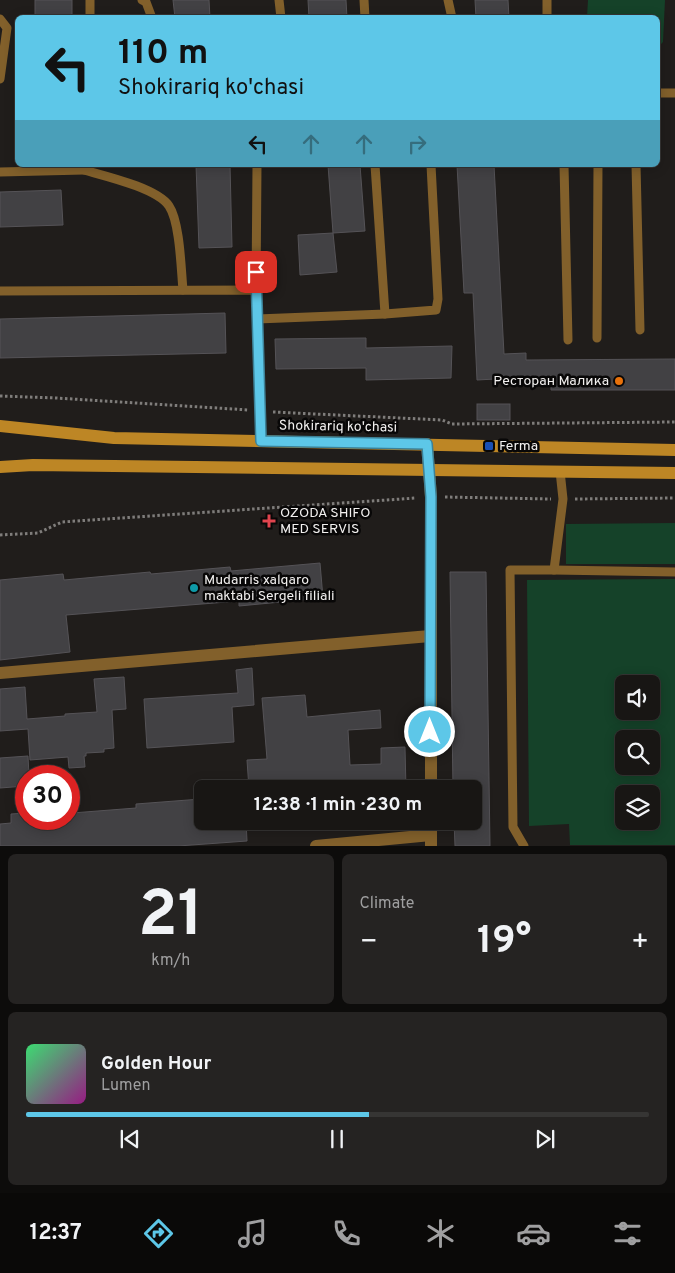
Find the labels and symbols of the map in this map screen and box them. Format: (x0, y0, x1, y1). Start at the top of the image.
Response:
pin (235, 251, 277, 293)
place label: Ресторан Малика (493, 373, 609, 390)
marker: Ресторан Малика (613, 375, 625, 387)
street label: Shokirariq ko'chasi (279, 417, 397, 437)
place label: Ferma (499, 438, 538, 455)
marker: Ferma (483, 440, 495, 452)
place label: OZODA SHIFO MED SERVIS (280, 505, 370, 538)
marker: OZODA SHIFO MED SERVIS (262, 514, 276, 528)
place label: Mudarris xalqaro maktabi Sergeli filiali (204, 572, 335, 605)
marker: Mudarris xalqaro maktabi Sergeli filiali (188, 582, 200, 594)
position arrow (403, 705, 455, 757)
speed limit sign: 30 (15, 765, 80, 830)

